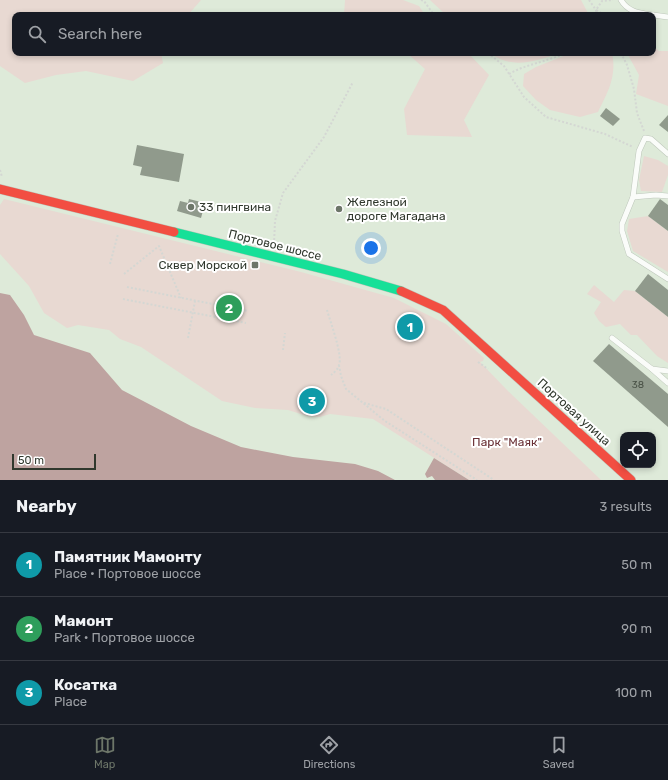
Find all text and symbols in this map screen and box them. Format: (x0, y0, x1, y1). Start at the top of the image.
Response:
search box (12, 12, 656, 56)
icon: search (26, 23, 48, 45)
text: Search here (58, 25, 142, 43)
place label: Железной дороге Магадана (347, 195, 446, 223)
place label: 33 пингвина (199, 200, 271, 214)
marker: 33 пингвина (186, 202, 196, 212)
marker: Железной дороге Магадана (334, 204, 344, 214)
street label: Портовое шоссе (227, 227, 323, 263)
your location (361, 238, 381, 258)
place label: Сквер Морской (159, 258, 247, 272)
marker: Сквер Морской (250, 260, 260, 270)
pin: 2 (216, 293, 242, 323)
pin: 1 (397, 312, 423, 342)
street label: Портовая улица (535, 376, 613, 448)
house number: 38 (632, 379, 644, 391)
pin: 3 (299, 386, 325, 416)
map controls (620, 432, 656, 468)
button: locate (620, 432, 656, 468)
park label: Парк "Маяк" (472, 435, 542, 449)
scale bar (12, 452, 96, 471)
text: 50 m (18, 454, 44, 467)
text: Nearby (16, 496, 77, 516)
text: 3 results (600, 499, 652, 514)
text: Памятник Мамонту (54, 548, 202, 566)
text: 1 (26, 557, 32, 572)
text: 50 m (621, 557, 652, 572)
text: Place · Портовое шоссе (54, 566, 201, 581)
text: Мамонт (54, 612, 113, 630)
text: 2 (25, 621, 33, 636)
text: 90 m (621, 621, 652, 636)
text: Park · Портовое шоссе (54, 630, 195, 645)
text: Косатка (54, 676, 117, 694)
text: 3 (25, 685, 33, 700)
text: 100 m (615, 685, 652, 700)
text: Place (54, 694, 87, 709)
tab: Map (94, 734, 116, 771)
tab: Directions (303, 734, 355, 771)
tab: Saved (543, 734, 574, 771)

